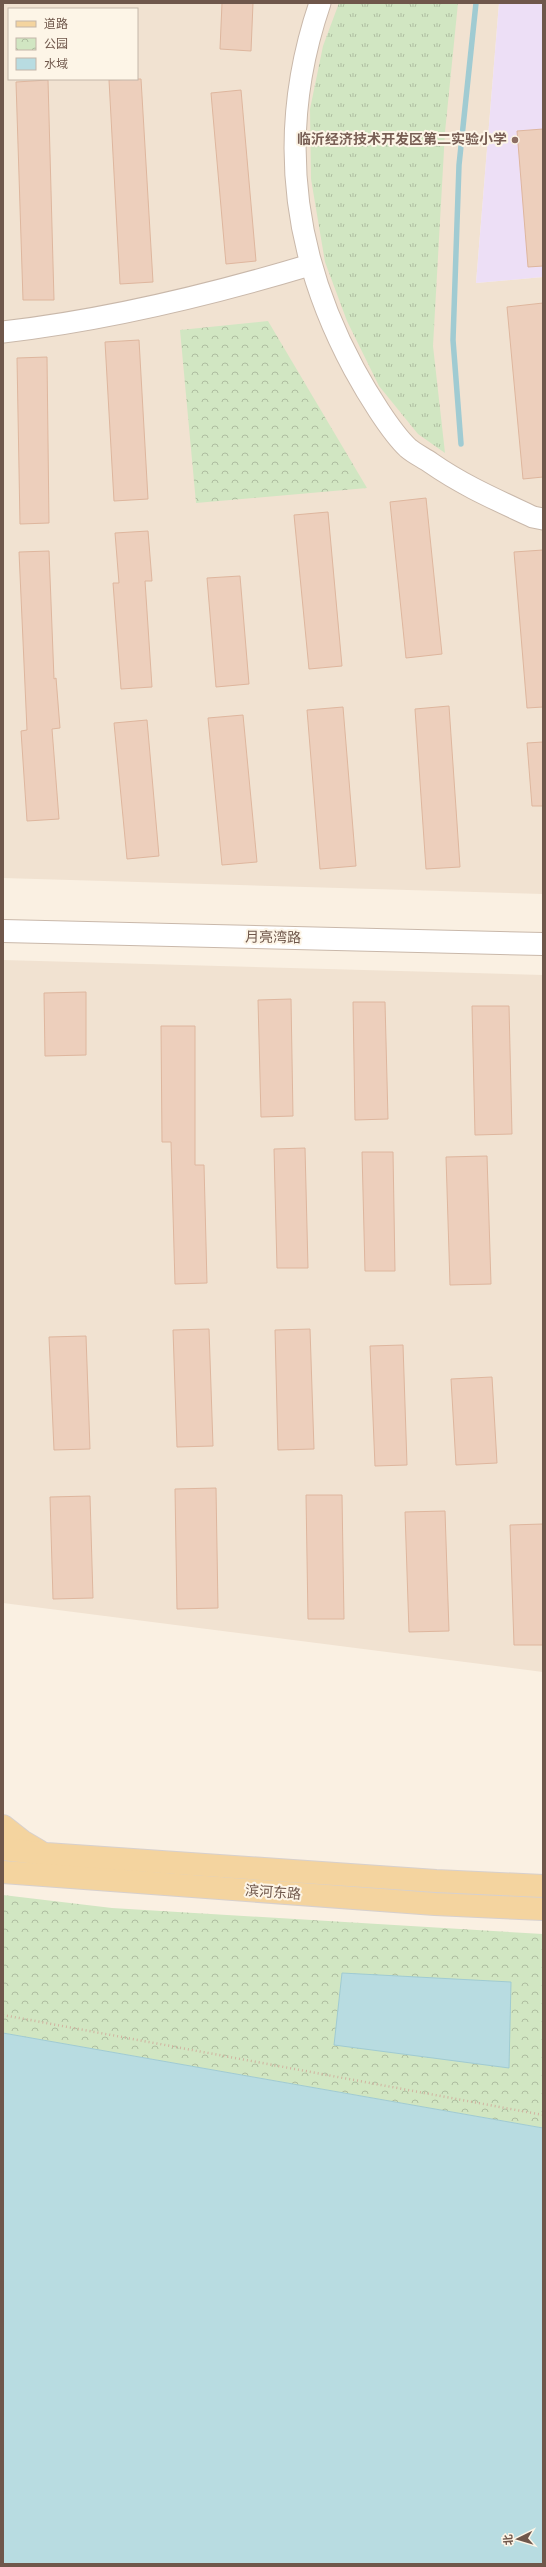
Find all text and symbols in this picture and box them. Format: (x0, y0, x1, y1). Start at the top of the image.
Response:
legend (8, 8, 138, 80)
text: 道路 (44, 17, 68, 30)
text: 公园 (44, 38, 68, 50)
text: 水域 (44, 58, 68, 70)
place label: 临沂经济技术开发区第二实验小学 (297, 131, 507, 147)
marker: 临沂经济技术开发区第二实验小学 (510, 135, 520, 145)
street label: 月亮湾路 (245, 930, 301, 945)
street label: 滨河东路 (245, 1883, 301, 1902)
north arrow (498, 2519, 538, 2559)
text: 北 (503, 2534, 514, 2546)

